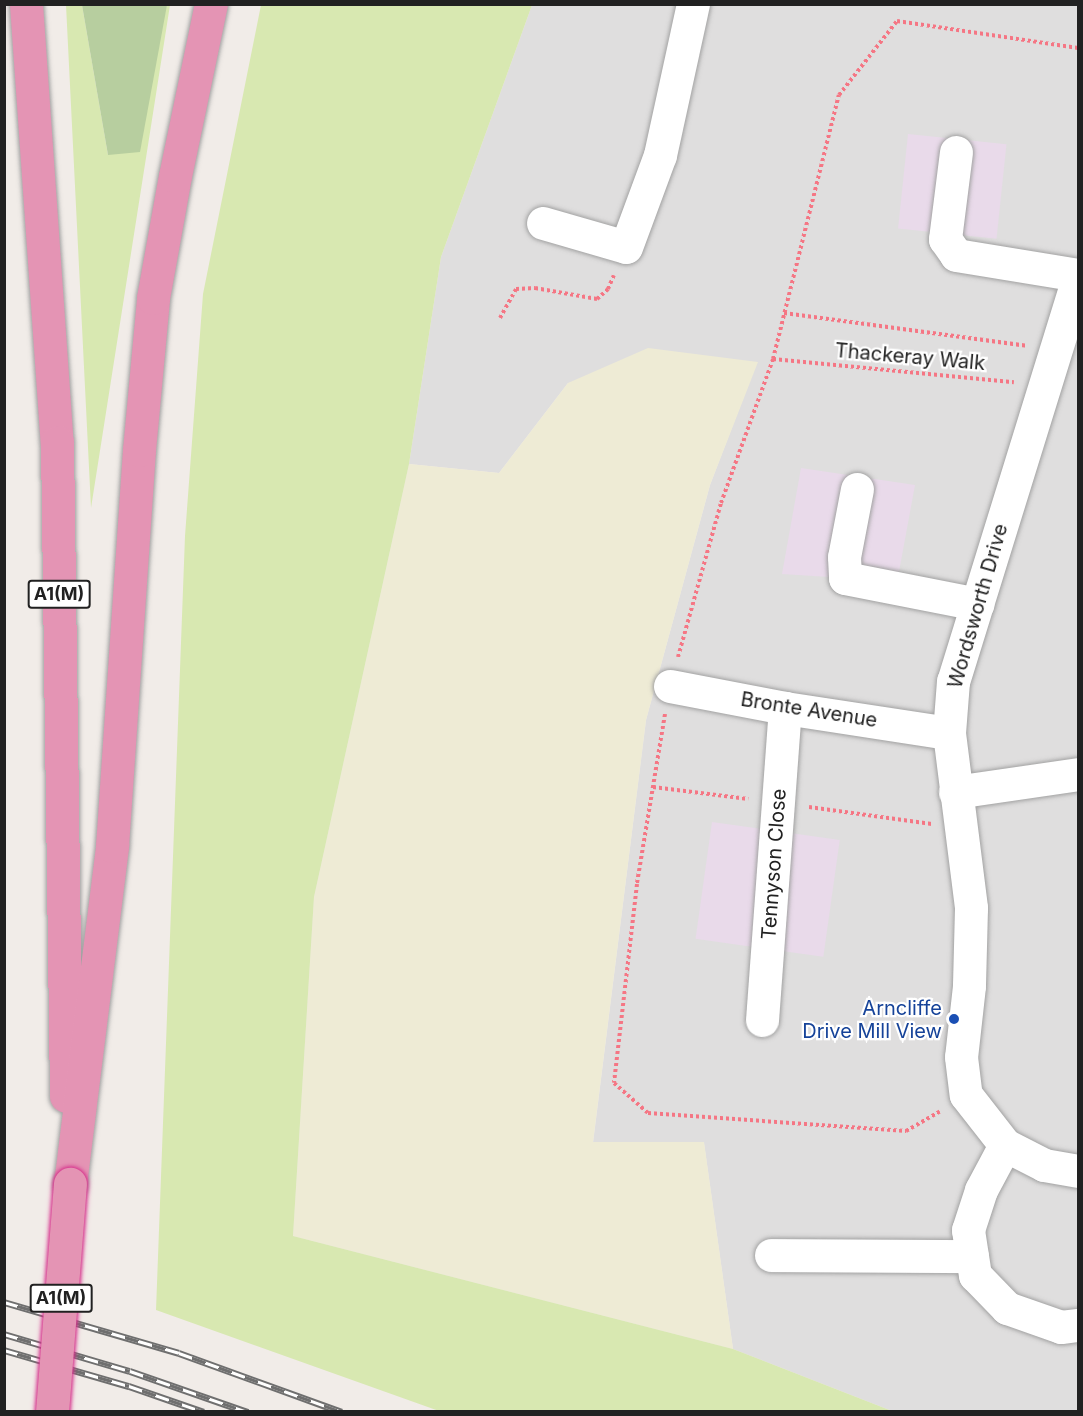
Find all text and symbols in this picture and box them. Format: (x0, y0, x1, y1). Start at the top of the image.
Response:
street label: Thackeray Walk (834, 338, 986, 376)
street label: Wordsworth Drive (943, 521, 1013, 691)
road number: A1(M) (28, 579, 90, 609)
street label: Bronte Avenue (739, 687, 879, 733)
street label: Tennyson Close (757, 788, 791, 940)
place label: Arncliffe Drive Mill View (802, 996, 942, 1043)
marker: Arncliffe Drive Mill View (947, 1012, 961, 1026)
road number: A1(M) (29, 1283, 92, 1313)

